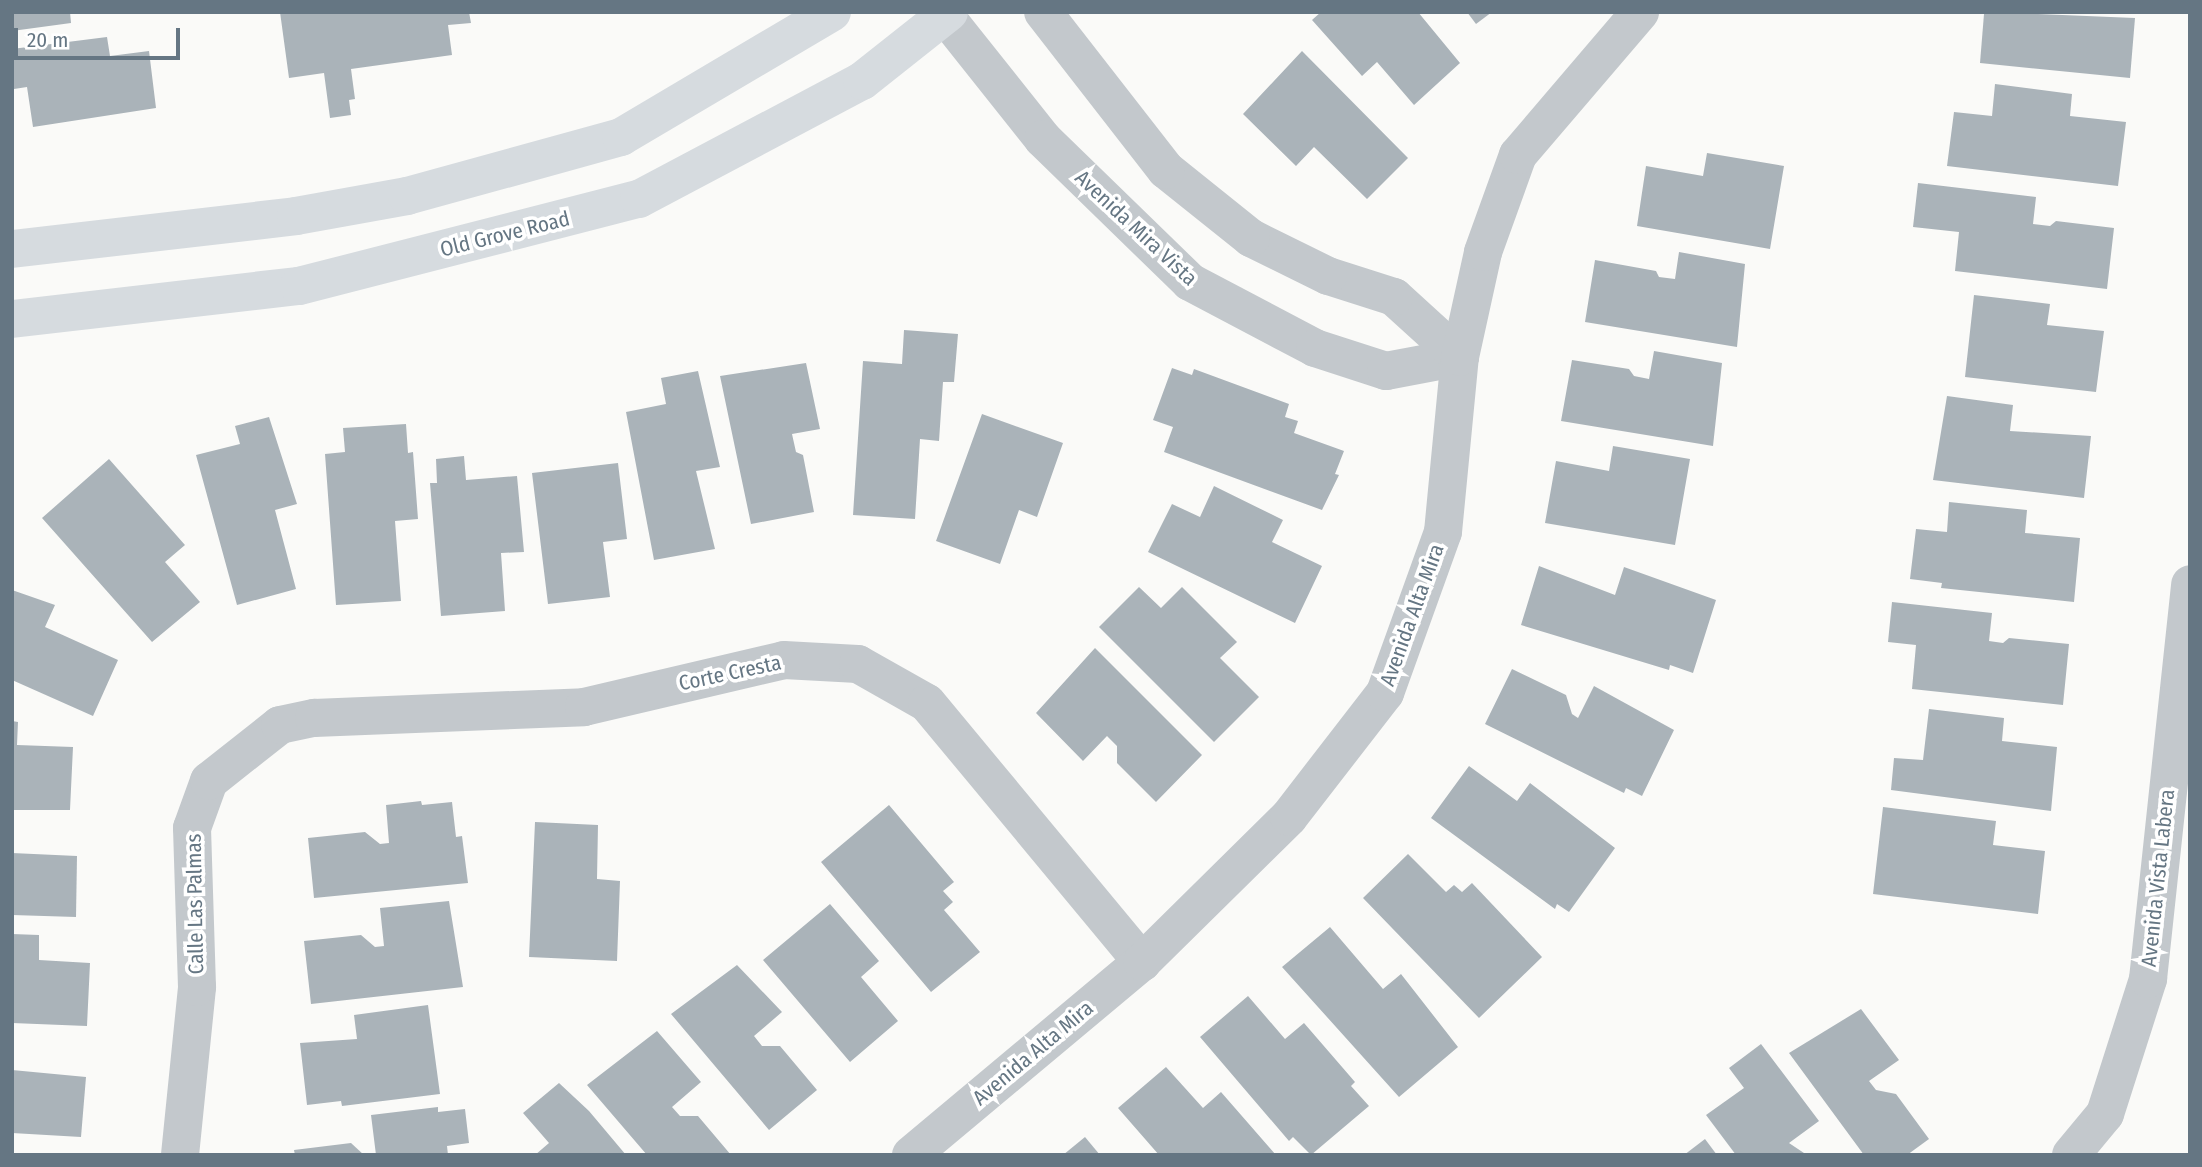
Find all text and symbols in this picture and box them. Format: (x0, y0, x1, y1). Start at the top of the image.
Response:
scale bar (18, 14, 184, 58)
text: 20 m (27, 27, 68, 53)
street label: Avenida Mira Vista (1070, 165, 1202, 291)
street label: Old Grove Road (438, 206, 572, 262)
street label: Avenida Alta Mira (1375, 541, 1449, 689)
street label: Corte Cresta (677, 650, 783, 696)
street label: Avenida Vista Labera (2136, 788, 2180, 968)
street label: Calle Las Palmas (181, 833, 209, 975)
street label: Avenida Alta Mira (968, 995, 1098, 1111)

